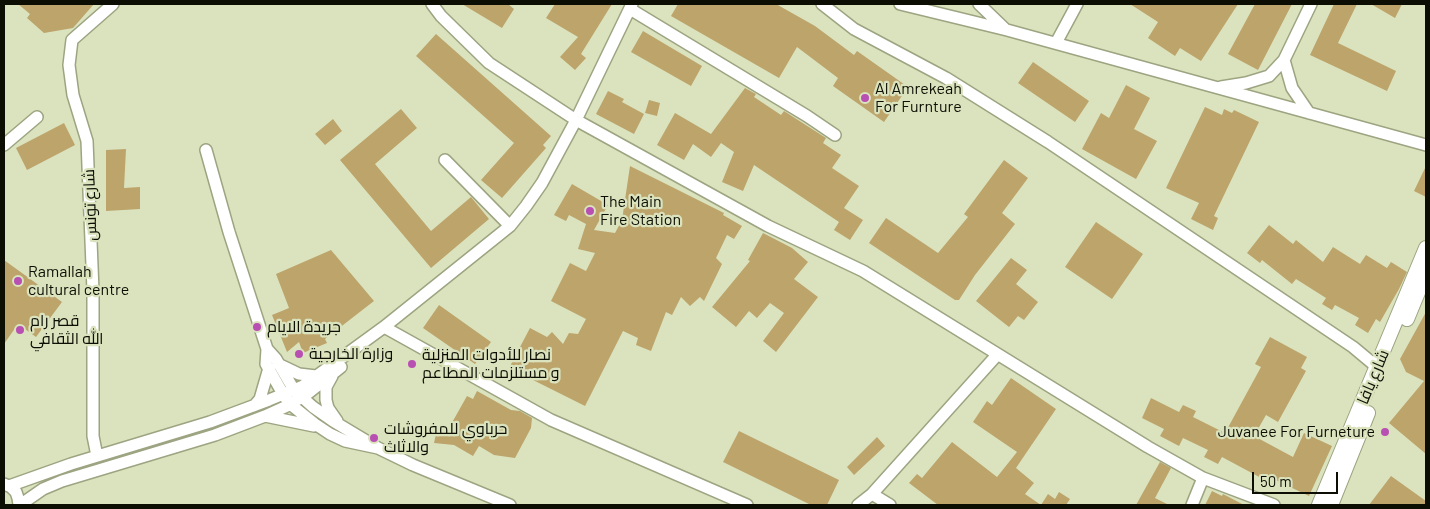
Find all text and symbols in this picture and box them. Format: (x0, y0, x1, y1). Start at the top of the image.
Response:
place label: Al Amrekeah For Furnture (875, 79, 962, 117)
marker: Al Amrekeah For Furnture (859, 92, 871, 104)
street label: شارع تونس (79, 169, 101, 241)
place label: The Main Fire Station (600, 192, 681, 230)
marker: The Main Fire Station (584, 205, 596, 217)
place label: Ramallah cultural centre (28, 262, 129, 300)
marker: Ramallah cultural centre (12, 275, 24, 287)
place label: قصر رام الله الثقافي (30, 311, 103, 349)
place label: جريدة الايام (267, 317, 341, 337)
marker: جريدة الايام (251, 321, 263, 333)
marker: قصر رام الله الثقافي (14, 324, 26, 336)
place label: وزارة الخارجية (309, 344, 393, 364)
place label: نصار للأدوات المنزلية و مستلزمات المطاعم (422, 345, 559, 383)
street label: شارع يافا (1353, 347, 1393, 407)
marker: وزارة الخارجية (293, 348, 305, 360)
marker: نصار للأدوات المنزلية و مستلزمات المطاعم (406, 358, 418, 370)
place label: حرباوي للمفروشات والاثاث (384, 419, 507, 457)
place label: Juvanee For Furneture (1218, 422, 1375, 442)
marker: Juvanee For Furneture (1379, 426, 1391, 438)
marker: حرباوي للمفروشات والاثاث (368, 432, 380, 444)
scale bar (1255, 462, 1341, 494)
text: 50 m (1260, 472, 1292, 490)

